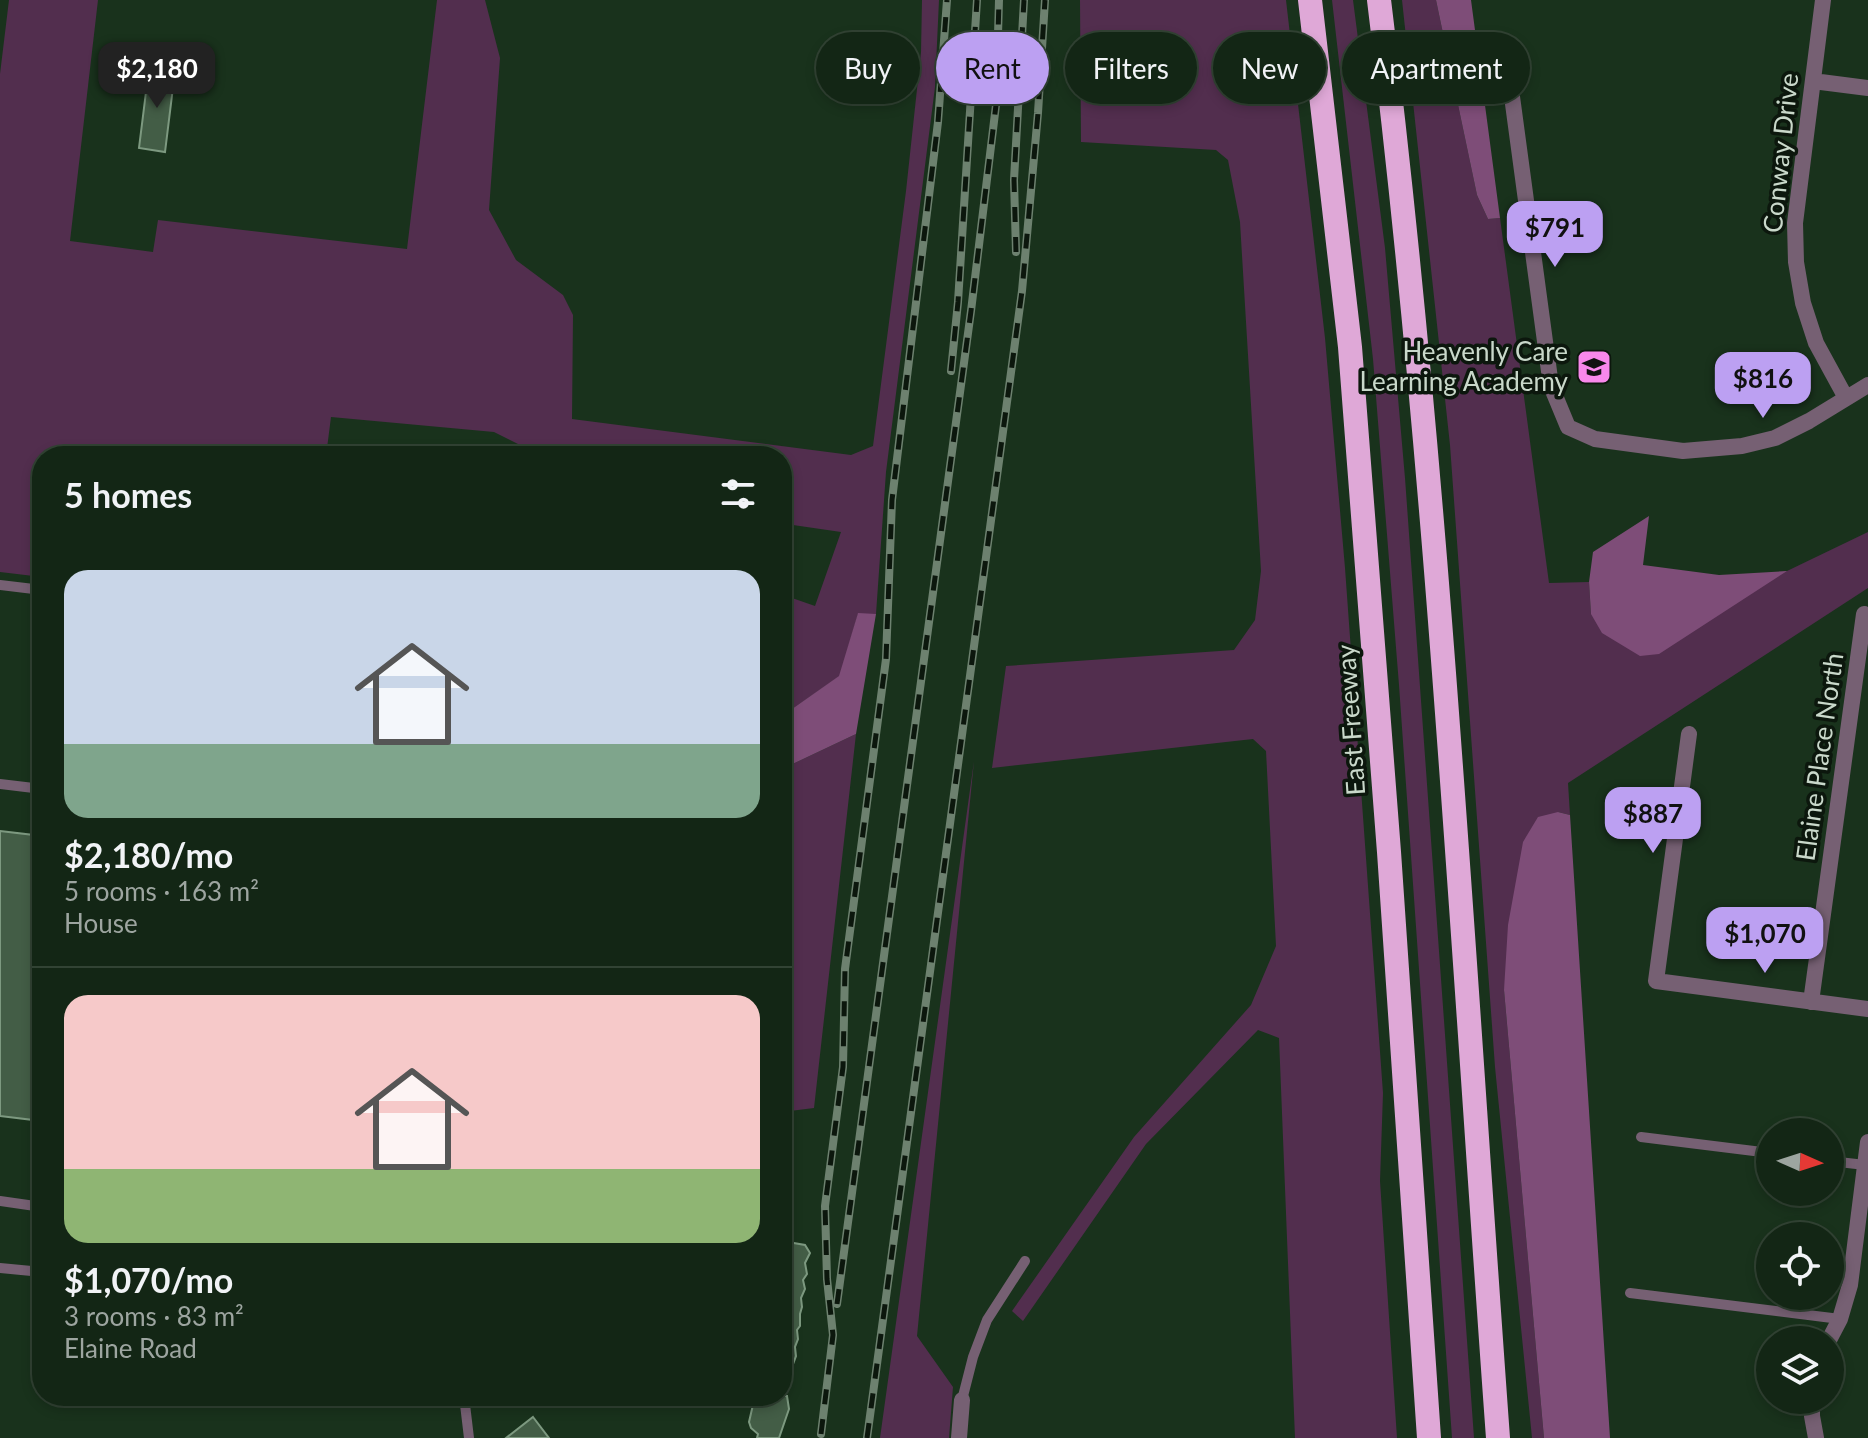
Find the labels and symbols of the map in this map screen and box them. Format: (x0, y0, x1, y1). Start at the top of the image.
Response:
pin: $2,180 (92, 42, 222, 110)
street label: Conway Drive (1756, 71, 1804, 234)
pin: $791 (1508, 201, 1602, 269)
place label: Heavenly Care Learning Academy (1360, 335, 1569, 397)
school or university icon: Heavenly Care Learning Academy (1575, 348, 1613, 386)
pin: $816 (1716, 352, 1810, 420)
street label: East Freeway (1329, 643, 1371, 797)
street label: Elaine Place North (1789, 651, 1849, 863)
pin: $887 (1606, 787, 1700, 855)
pin: $1,070 (1700, 907, 1830, 975)
north arrow (1756, 1118, 1844, 1206)

